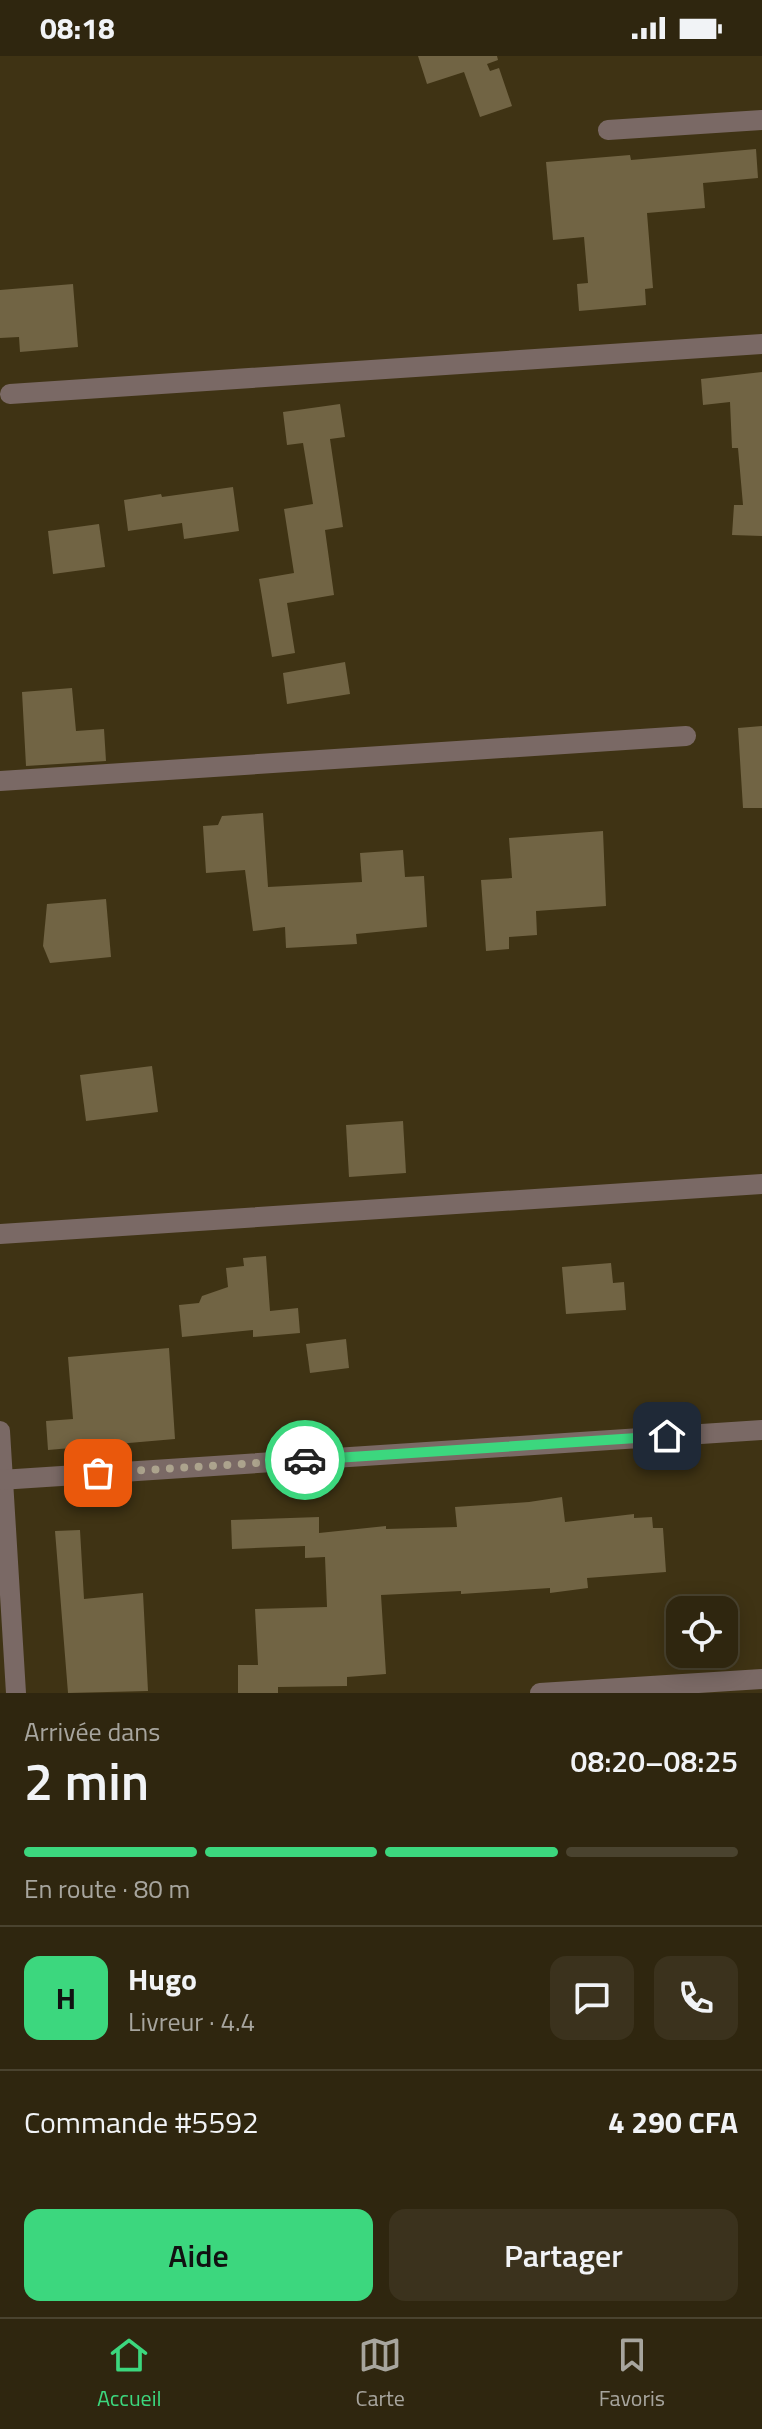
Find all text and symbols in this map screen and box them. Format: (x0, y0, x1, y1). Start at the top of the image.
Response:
text: 08:18 (40, 5, 115, 51)
pin (633, 1402, 701, 1470)
icon: home (645, 1414, 689, 1458)
courier (265, 1420, 345, 1500)
icon: car (283, 1438, 327, 1482)
pin (64, 1439, 132, 1507)
icon: bag (76, 1451, 120, 1495)
map controls (666, 1596, 738, 1668)
button: locate (666, 1596, 738, 1668)
text: Arrivée dans (24, 1712, 160, 1751)
text: 08:20–08:25 (571, 1738, 738, 1784)
text: 2 min (24, 1741, 149, 1820)
text: En route · 80 m (24, 1869, 190, 1908)
text: Hugo (128, 1956, 197, 2002)
button: chat (550, 1956, 634, 2040)
button: phone (654, 1956, 738, 2040)
text: H (56, 1975, 76, 2021)
text: Livreur · 4.4 (128, 2002, 255, 2041)
text: Commande #5592 (24, 2099, 259, 2145)
text: 4 290 CFA (608, 2099, 738, 2145)
button: Aide (24, 2209, 373, 2301)
button: Partager (389, 2209, 738, 2301)
tab: Accueil (97, 2333, 162, 2415)
tab: Carte (355, 2333, 405, 2415)
tab: Favoris (599, 2333, 665, 2415)

